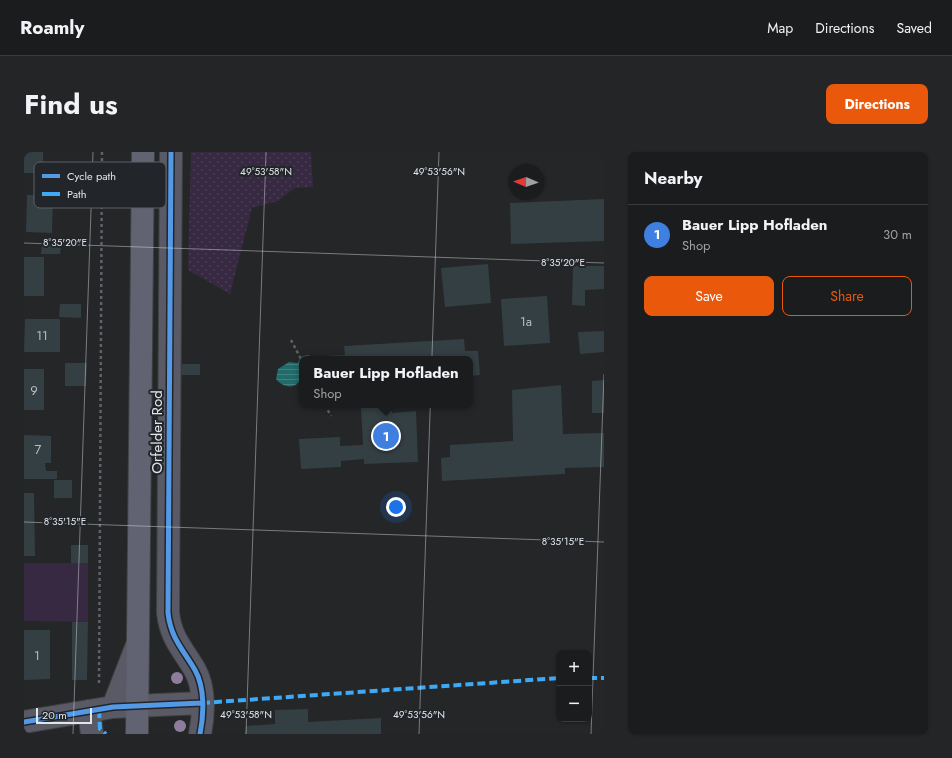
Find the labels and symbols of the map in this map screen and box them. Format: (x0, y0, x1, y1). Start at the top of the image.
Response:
legend (34, 162, 166, 208)
text: 49°53'58"N (240, 164, 292, 179)
text: 49°53'56"N (413, 164, 465, 179)
north arrow (508, 164, 544, 200)
text: Cycle path (67, 168, 116, 184)
text: Path (67, 186, 86, 202)
text: 8°35'20"E (43, 235, 87, 250)
text: 8°35'20"E (541, 255, 585, 270)
house number: 1a (520, 312, 532, 331)
house number: 11 (36, 326, 48, 345)
house number: 9 (30, 381, 38, 400)
street label: Orfelder Rod (146, 390, 168, 474)
pin: 1 (373, 421, 399, 451)
house number: 7 (35, 440, 42, 459)
your location (386, 497, 406, 517)
text: 8°35'15"E (44, 514, 86, 529)
text: 8°35'15"E (542, 534, 584, 549)
house number: 1 (34, 646, 40, 665)
scale bar (36, 706, 92, 725)
text: 49°53'58"N (220, 707, 272, 722)
text: 49°53'56"N (393, 707, 445, 722)

